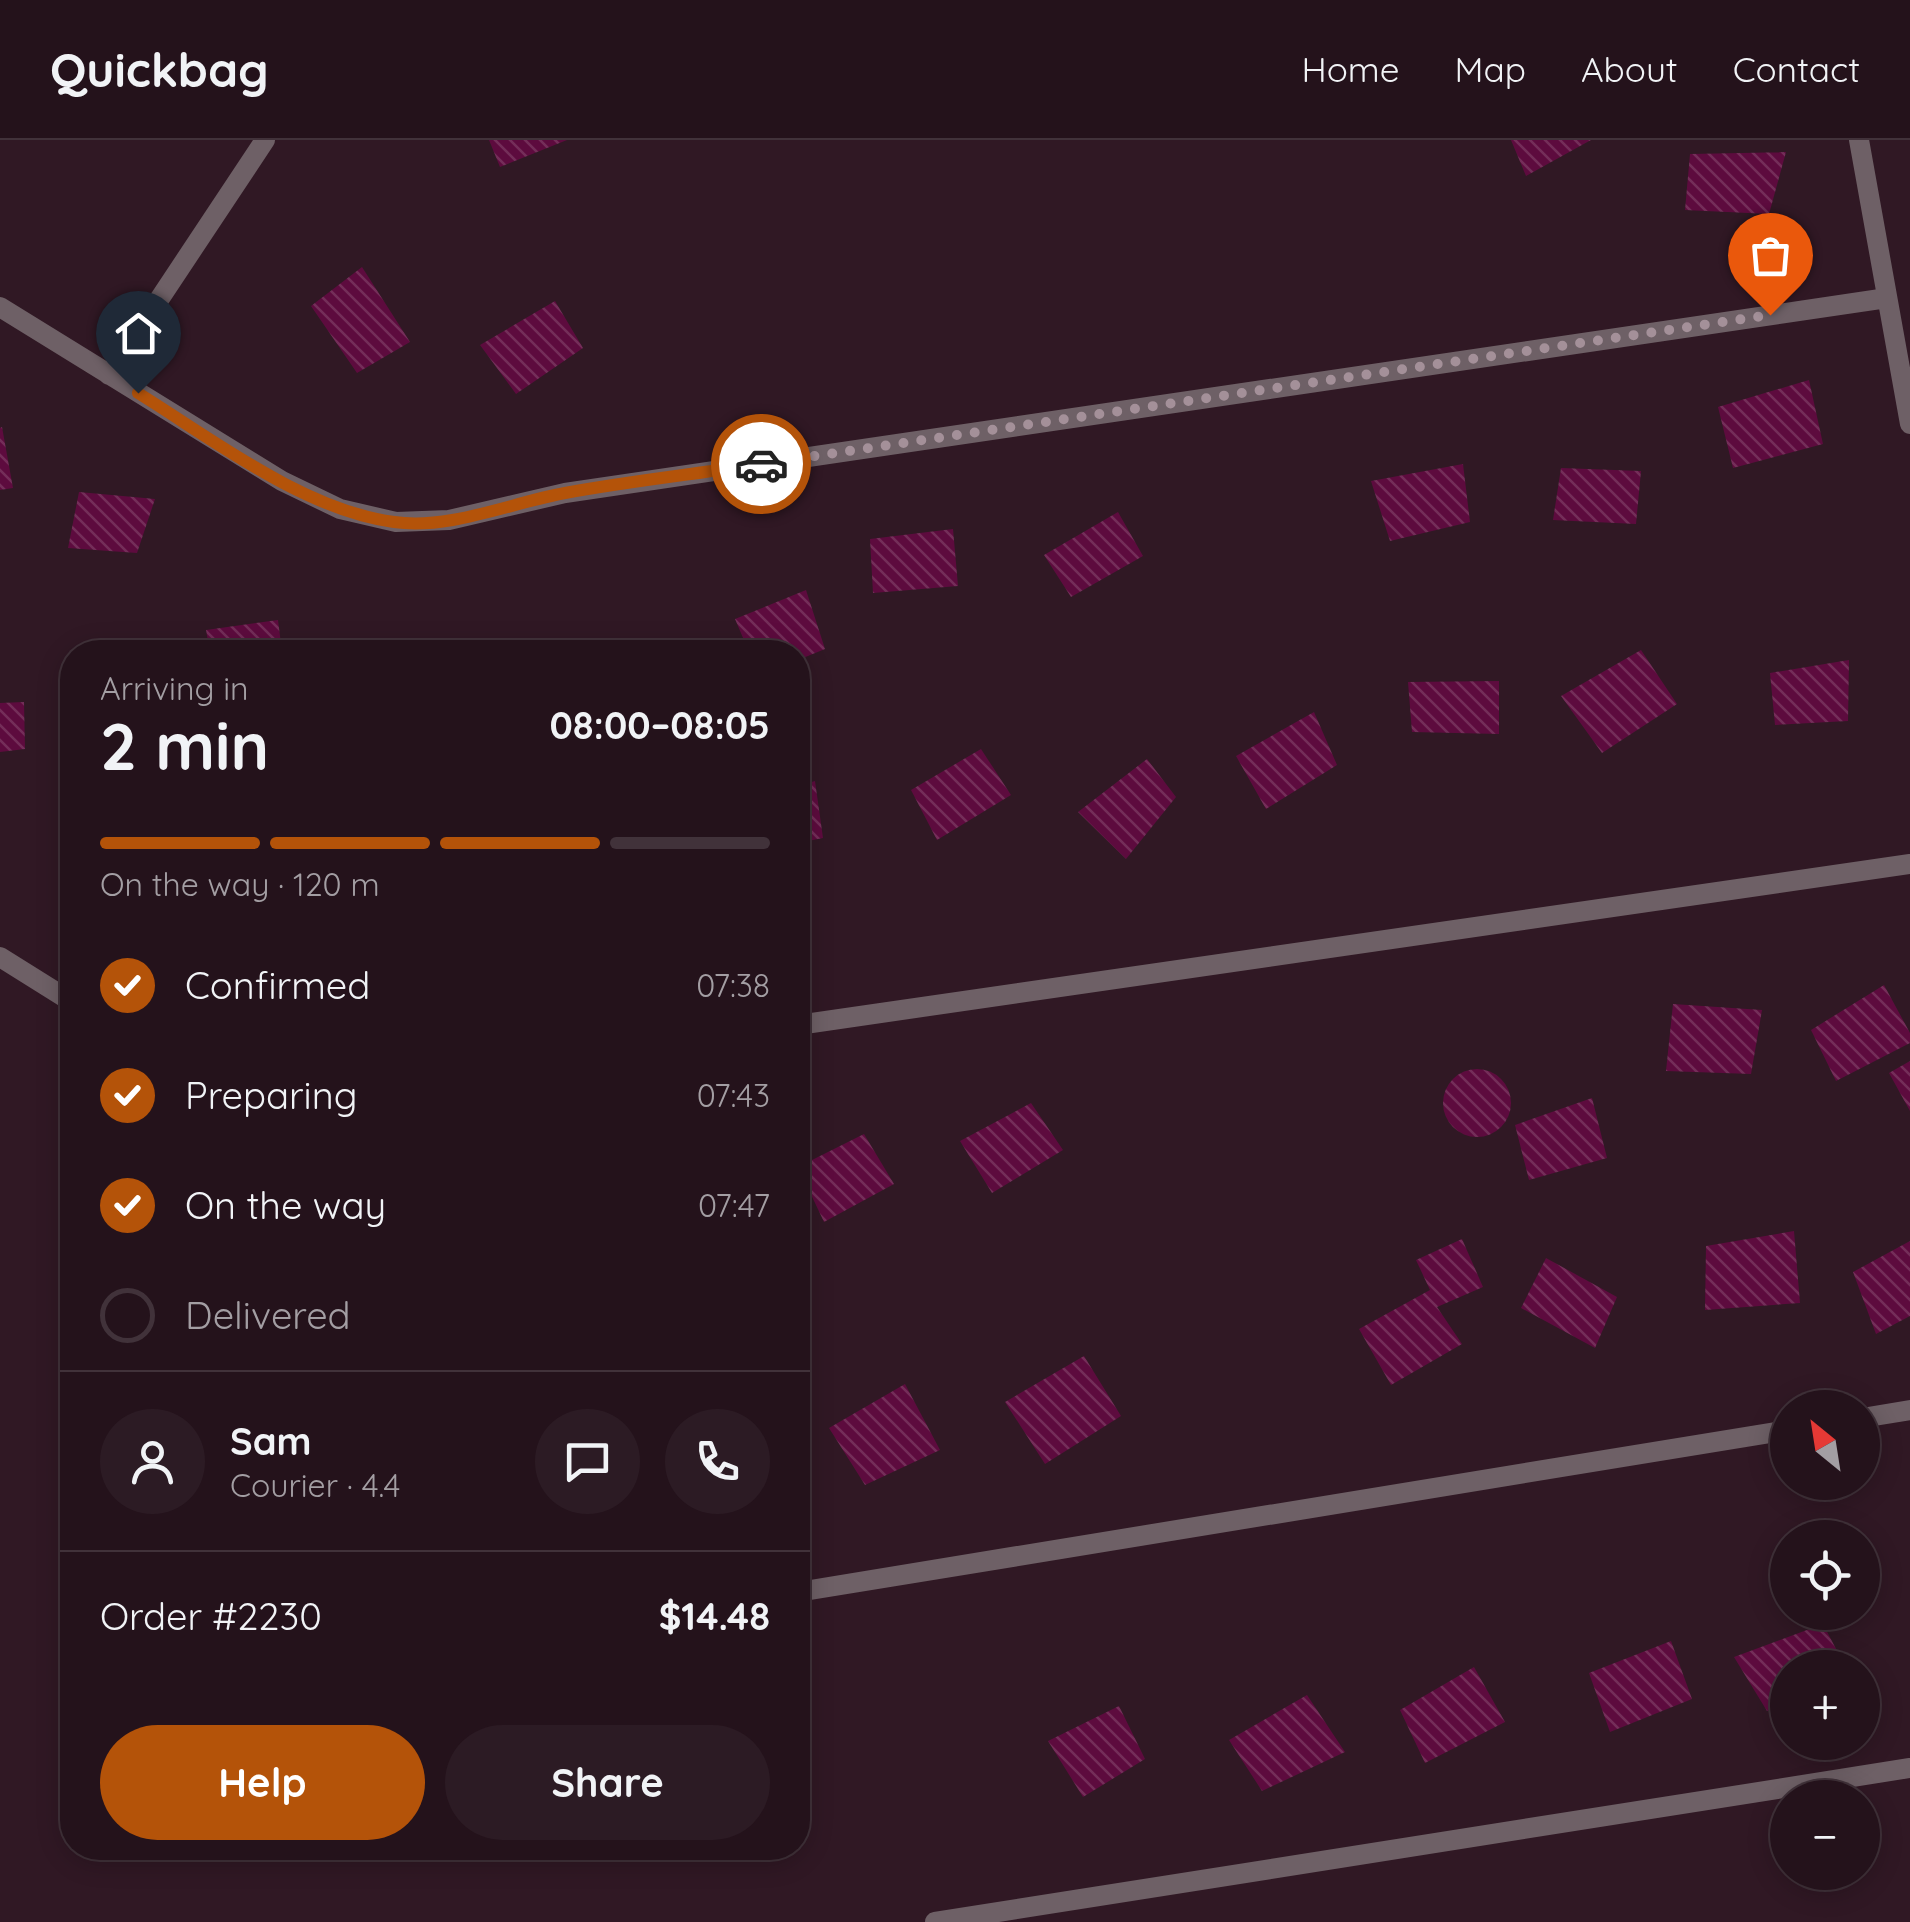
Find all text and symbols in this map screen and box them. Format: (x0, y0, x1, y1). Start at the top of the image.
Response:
text: Quickbag (50, 39, 269, 99)
text: Home (1302, 47, 1400, 91)
text: Map (1455, 47, 1526, 91)
text: About (1581, 47, 1678, 91)
text: Contact (1733, 47, 1860, 91)
pin (1728, 213, 1813, 316)
icon: bag (1743, 228, 1798, 283)
pin (96, 291, 181, 394)
icon: home (111, 306, 166, 361)
courier (711, 414, 811, 514)
icon: car (734, 437, 789, 492)
text: Arriving in (100, 668, 249, 708)
text: 08:00–08:05 (549, 701, 770, 749)
text: 2 min (100, 705, 269, 786)
text: On the way · 120 m (100, 864, 380, 904)
icon: check (100, 958, 155, 1013)
text: Confirmed (185, 961, 370, 1009)
text: 07:38 (696, 965, 770, 1005)
icon: check (100, 1068, 155, 1123)
text: Preparing (185, 1071, 357, 1119)
text: 07:43 (697, 1075, 770, 1115)
icon: check (100, 1178, 155, 1233)
text: On the way (185, 1181, 386, 1229)
text: 07:47 (698, 1185, 770, 1225)
text: Delivered (185, 1291, 351, 1339)
north arrow (1770, 1390, 1880, 1500)
map controls (1770, 1390, 1880, 1890)
button: person (100, 1409, 205, 1514)
button: chat (535, 1409, 640, 1514)
button: phone (665, 1409, 770, 1514)
text: Sam (230, 1417, 312, 1465)
text: Courier · 4.4 (230, 1465, 400, 1505)
button: locate (1770, 1520, 1880, 1630)
text: Order #2230 (100, 1592, 322, 1640)
text: $14.48 (659, 1592, 770, 1640)
button: + (1770, 1650, 1880, 1760)
button: Help (100, 1725, 425, 1840)
button: Share (445, 1725, 770, 1840)
button: − (1770, 1780, 1880, 1890)

